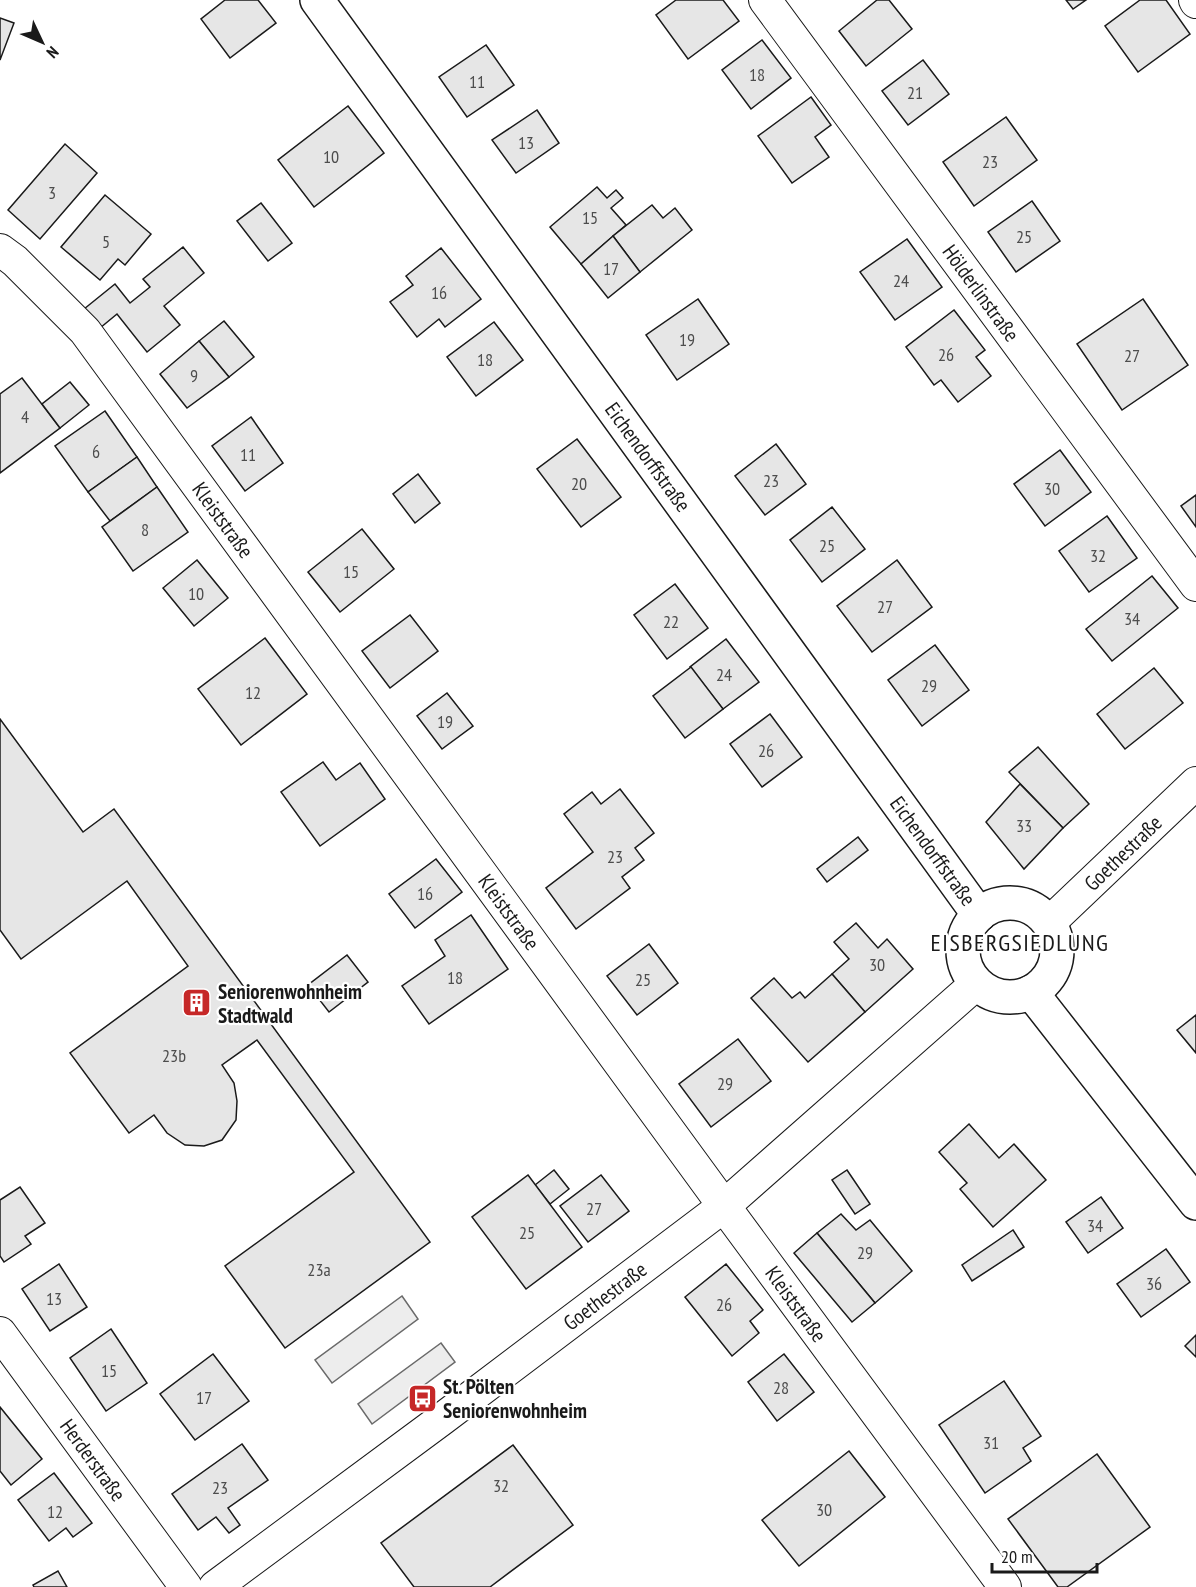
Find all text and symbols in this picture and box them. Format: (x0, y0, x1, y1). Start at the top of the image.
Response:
north arrow (12, 12, 72, 72)
text: N (43, 42, 63, 62)
house number: 18 (749, 63, 765, 86)
house number: 11 (469, 70, 485, 93)
house number: 21 (907, 81, 923, 104)
house number: 13 (518, 131, 534, 154)
house number: 10 (323, 145, 339, 168)
house number: 23 (982, 150, 998, 173)
house number: 3 (48, 181, 56, 204)
house number: 15 (582, 206, 598, 229)
house number: 25 (1016, 225, 1032, 248)
house number: 5 (102, 230, 110, 253)
street label: Hölderlinstraße (937, 239, 1025, 347)
house number: 17 (603, 257, 619, 280)
house number: 24 (893, 269, 909, 292)
house number: 16 (431, 281, 447, 304)
house number: 19 (679, 328, 695, 351)
house number: 26 (938, 343, 954, 366)
house number: 27 (1124, 344, 1140, 367)
house number: 18 (477, 348, 493, 371)
house number: 9 (190, 364, 198, 387)
street label: Eichendorffstraße (599, 397, 697, 517)
house number: 4 (21, 405, 29, 428)
house number: 6 (92, 440, 100, 463)
house number: 11 (240, 443, 256, 466)
house number: 23 (763, 469, 779, 492)
house number: 20 (571, 472, 587, 495)
street label: Kleiststraße (186, 477, 260, 563)
house number: 30 (1044, 477, 1060, 500)
house number: 8 (141, 518, 149, 541)
house number: 25 (819, 534, 835, 557)
house number: 32 (1090, 544, 1106, 567)
house number: 15 (343, 560, 359, 583)
house number: 10 (188, 582, 204, 605)
house number: 27 (877, 595, 893, 618)
house number: 34 (1124, 607, 1140, 630)
house number: 22 (663, 610, 679, 633)
house number: 24 (716, 663, 732, 686)
house number: 29 (921, 674, 937, 697)
house number: 12 (245, 681, 261, 704)
house number: 19 (437, 710, 453, 733)
house number: 26 (758, 739, 774, 762)
street label: Eichendorffstraße (884, 791, 982, 911)
street label: Goethestraße (1078, 809, 1168, 897)
house number: 33 (1016, 814, 1032, 837)
house number: 23 (607, 845, 623, 868)
street label: Kleiststraße (472, 869, 546, 955)
house number: 16 (417, 882, 433, 905)
district label: EISBERGSIEDLUNG (931, 927, 1109, 958)
house number: 30 (869, 953, 885, 976)
house number: 18 (447, 966, 463, 989)
house number: 25 (635, 968, 651, 991)
place label: Seniorenwohnheim Stadtwald (218, 978, 362, 1029)
building icon: Seniorenwohnheim Stadtwald (181, 987, 213, 1019)
house number: 23b (162, 1044, 186, 1067)
house number: 29 (717, 1072, 733, 1095)
house number: 27 (586, 1197, 602, 1220)
house number: 34 (1087, 1214, 1103, 1237)
house number: 25 (519, 1221, 535, 1244)
house number: 29 (857, 1241, 873, 1264)
street label: Goethestraße (558, 1256, 652, 1336)
house number: 23a (307, 1258, 331, 1281)
street label: Kleiststraße (759, 1261, 833, 1347)
house number: 36 (1146, 1272, 1162, 1295)
house number: 13 (46, 1287, 62, 1310)
house number: 26 (716, 1293, 732, 1316)
house number: 15 (101, 1359, 117, 1382)
place label: St. Pölten Seniorenwohnheim (443, 1373, 587, 1424)
house number: 28 (773, 1376, 789, 1399)
bus stop icon: St. Pölten Seniorenwohnheim (406, 1382, 438, 1414)
house number: 17 (196, 1386, 212, 1409)
street label: Herderstraße (54, 1414, 132, 1506)
house number: 31 (983, 1431, 999, 1454)
house number: 32 (493, 1474, 509, 1497)
house number: 23 (212, 1476, 228, 1499)
house number: 30 (816, 1498, 832, 1521)
house number: 12 (47, 1500, 63, 1523)
scale bar (992, 1536, 1097, 1574)
text: 20 m (1001, 1545, 1033, 1568)

